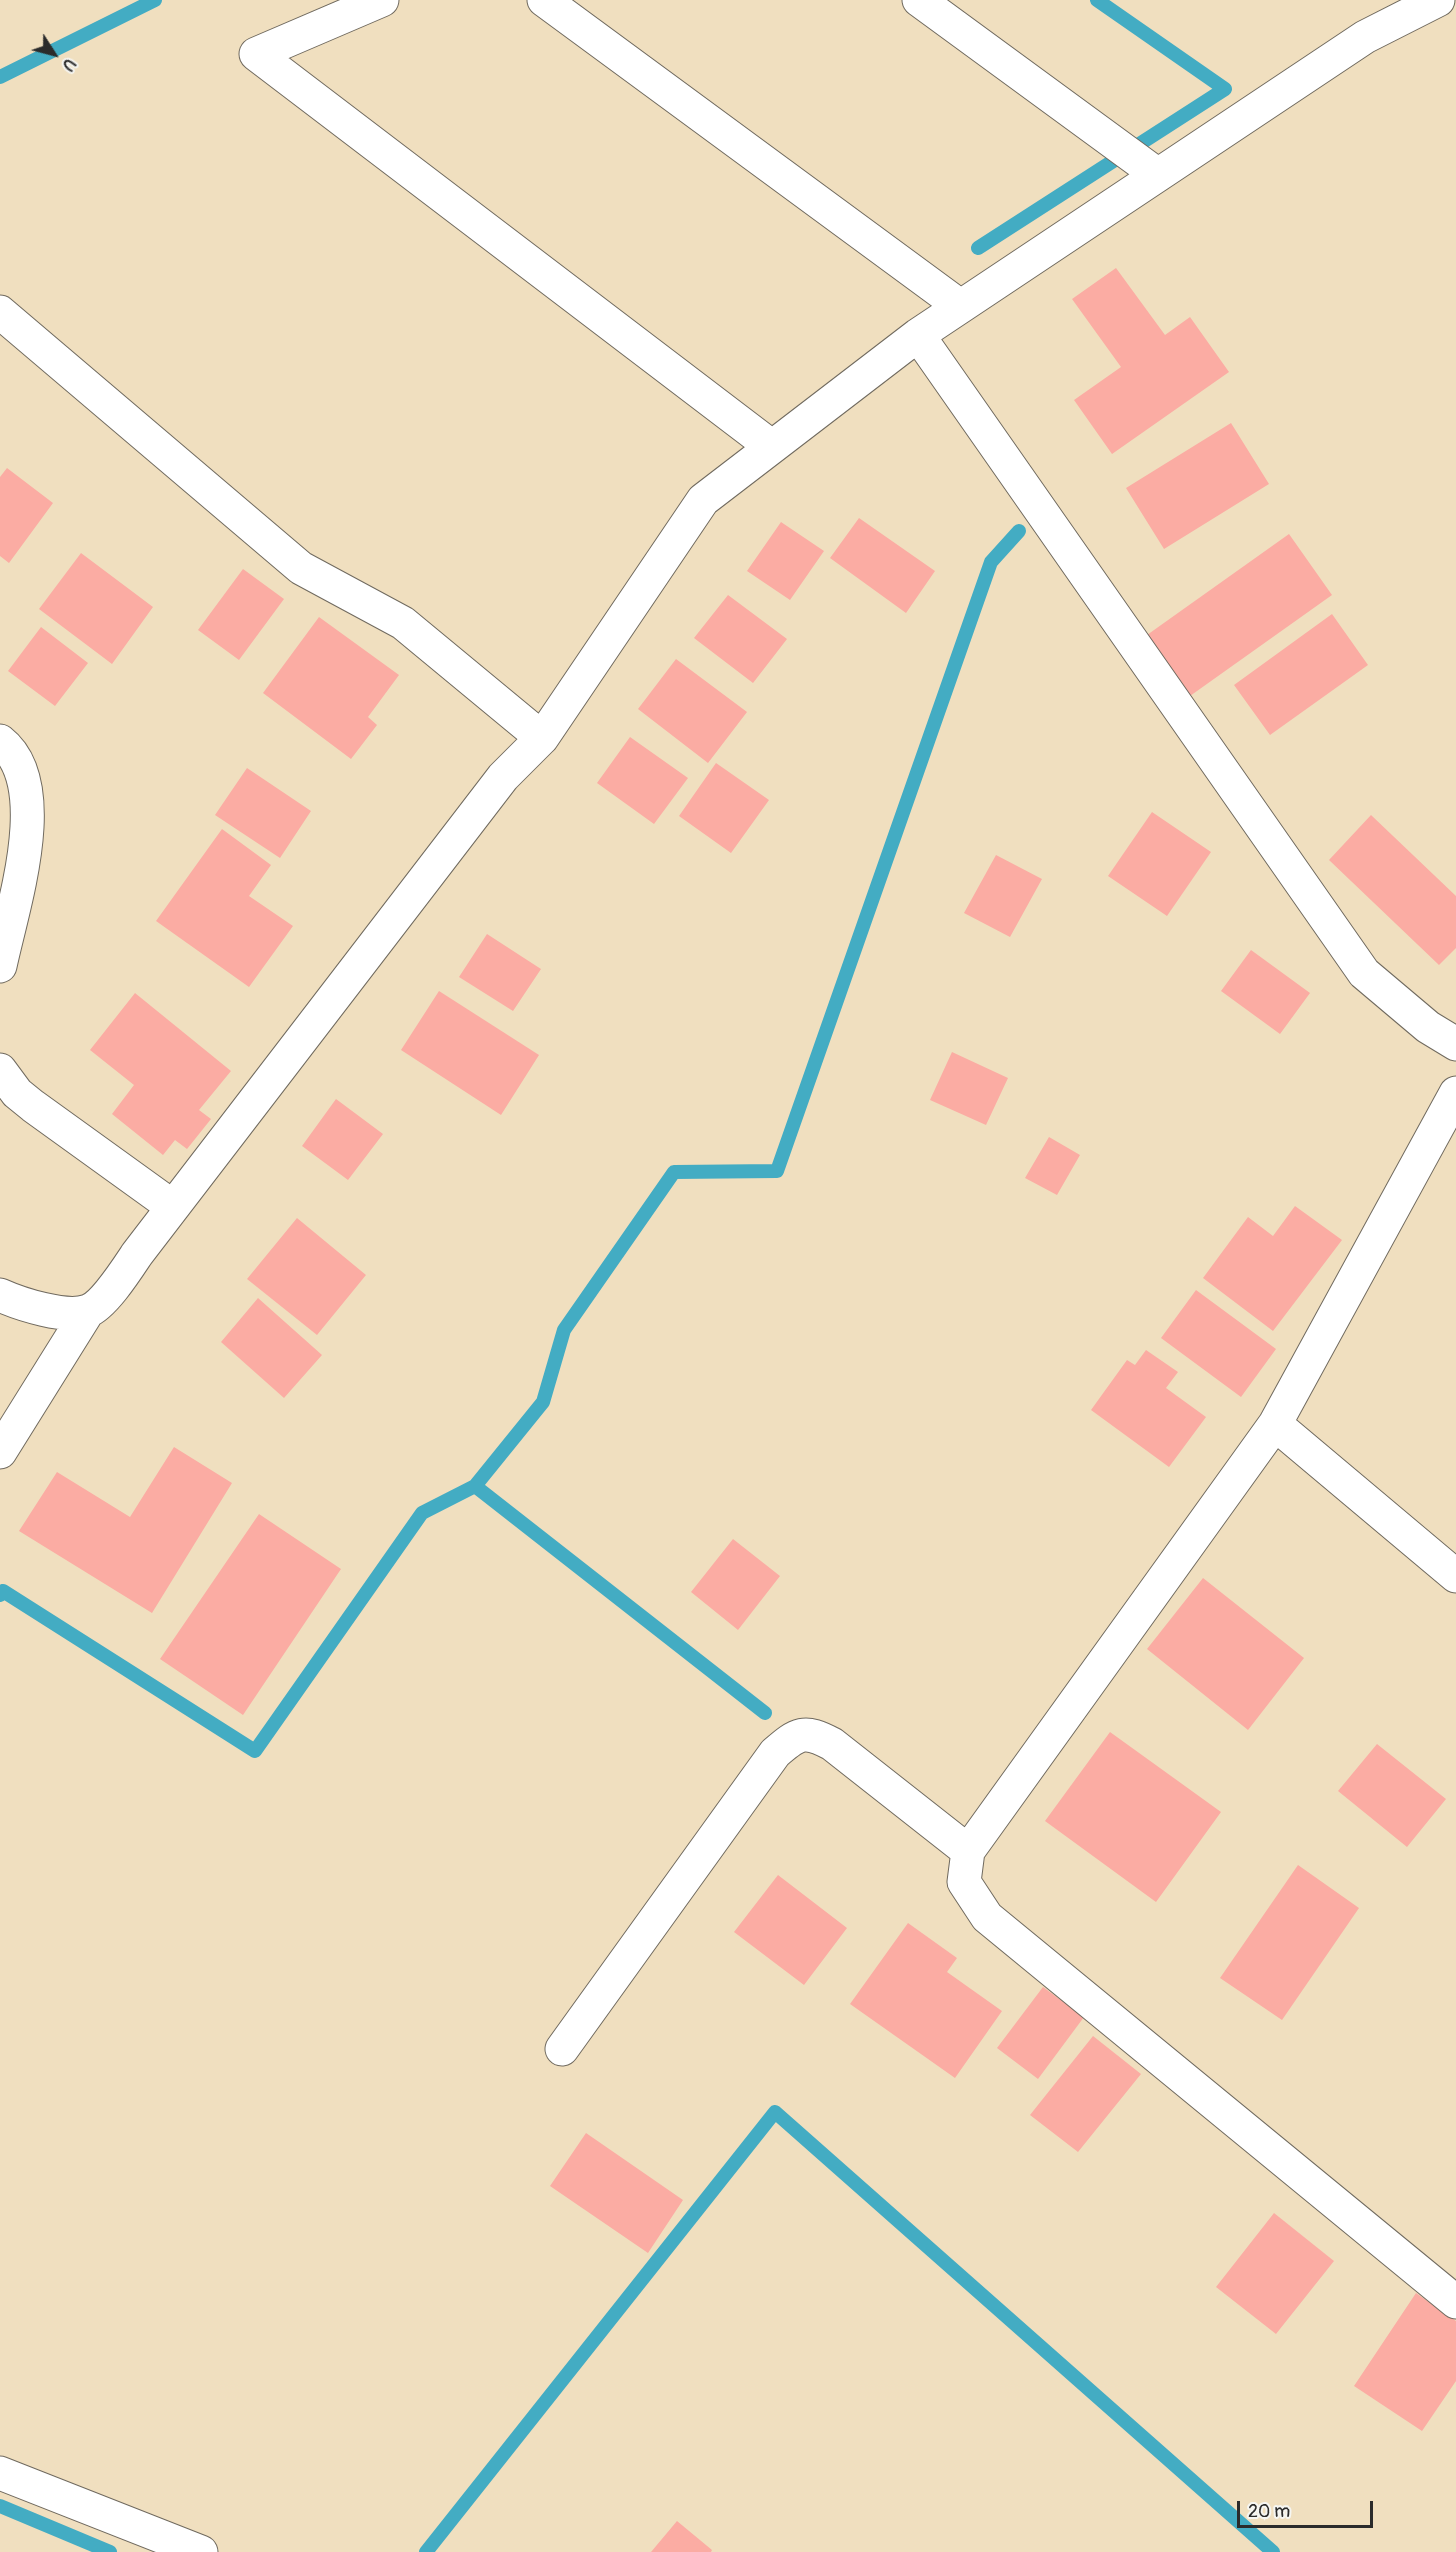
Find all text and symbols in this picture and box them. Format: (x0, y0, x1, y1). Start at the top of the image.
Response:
north arrow (24, 24, 84, 84)
text: U (57, 54, 80, 75)
scale bar (1240, 2489, 1376, 2527)
text: 20 m (1248, 2500, 1290, 2523)

